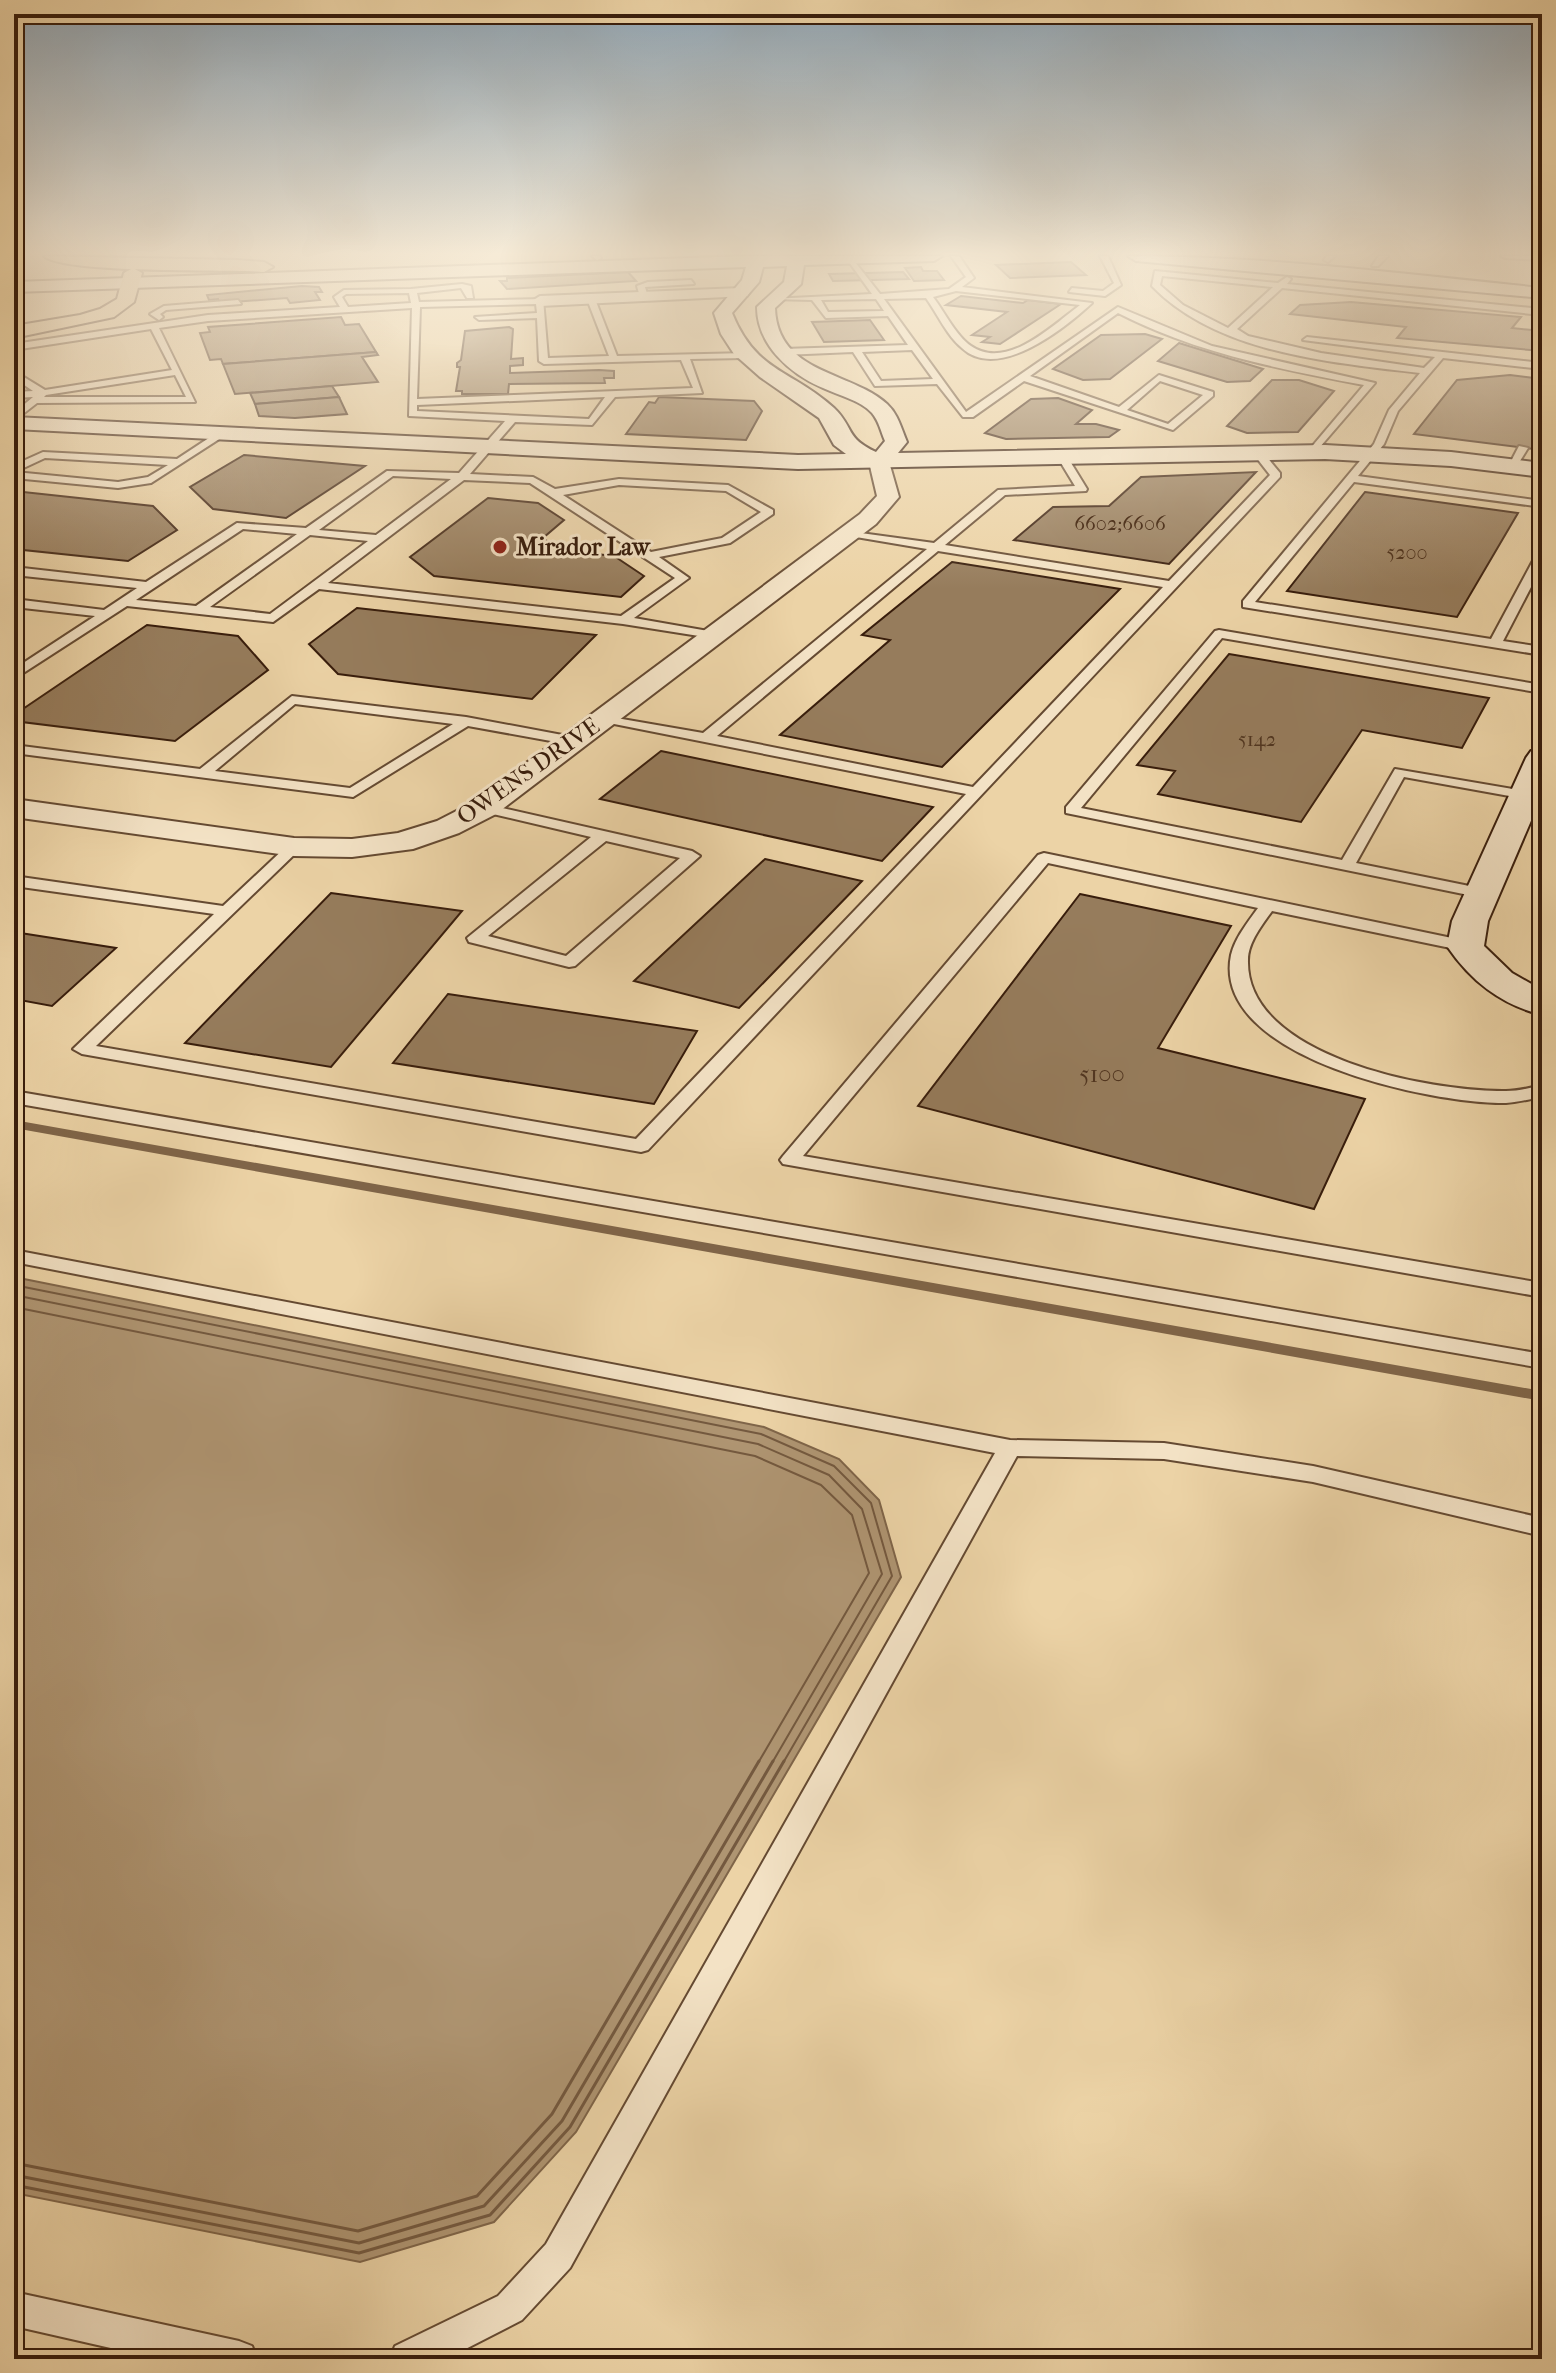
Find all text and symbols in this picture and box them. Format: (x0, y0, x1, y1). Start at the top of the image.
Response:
house number: 6602;6606 (1074, 512, 1166, 535)
place label: Mirador Law (516, 533, 651, 561)
marker: Mirador Law (491, 538, 509, 556)
house number: 5200 (1387, 541, 1428, 564)
street label: OWENS DRIVE (451, 712, 605, 830)
house number: 5142 (1238, 728, 1276, 751)
house number: 5100 (1079, 1060, 1125, 1088)

